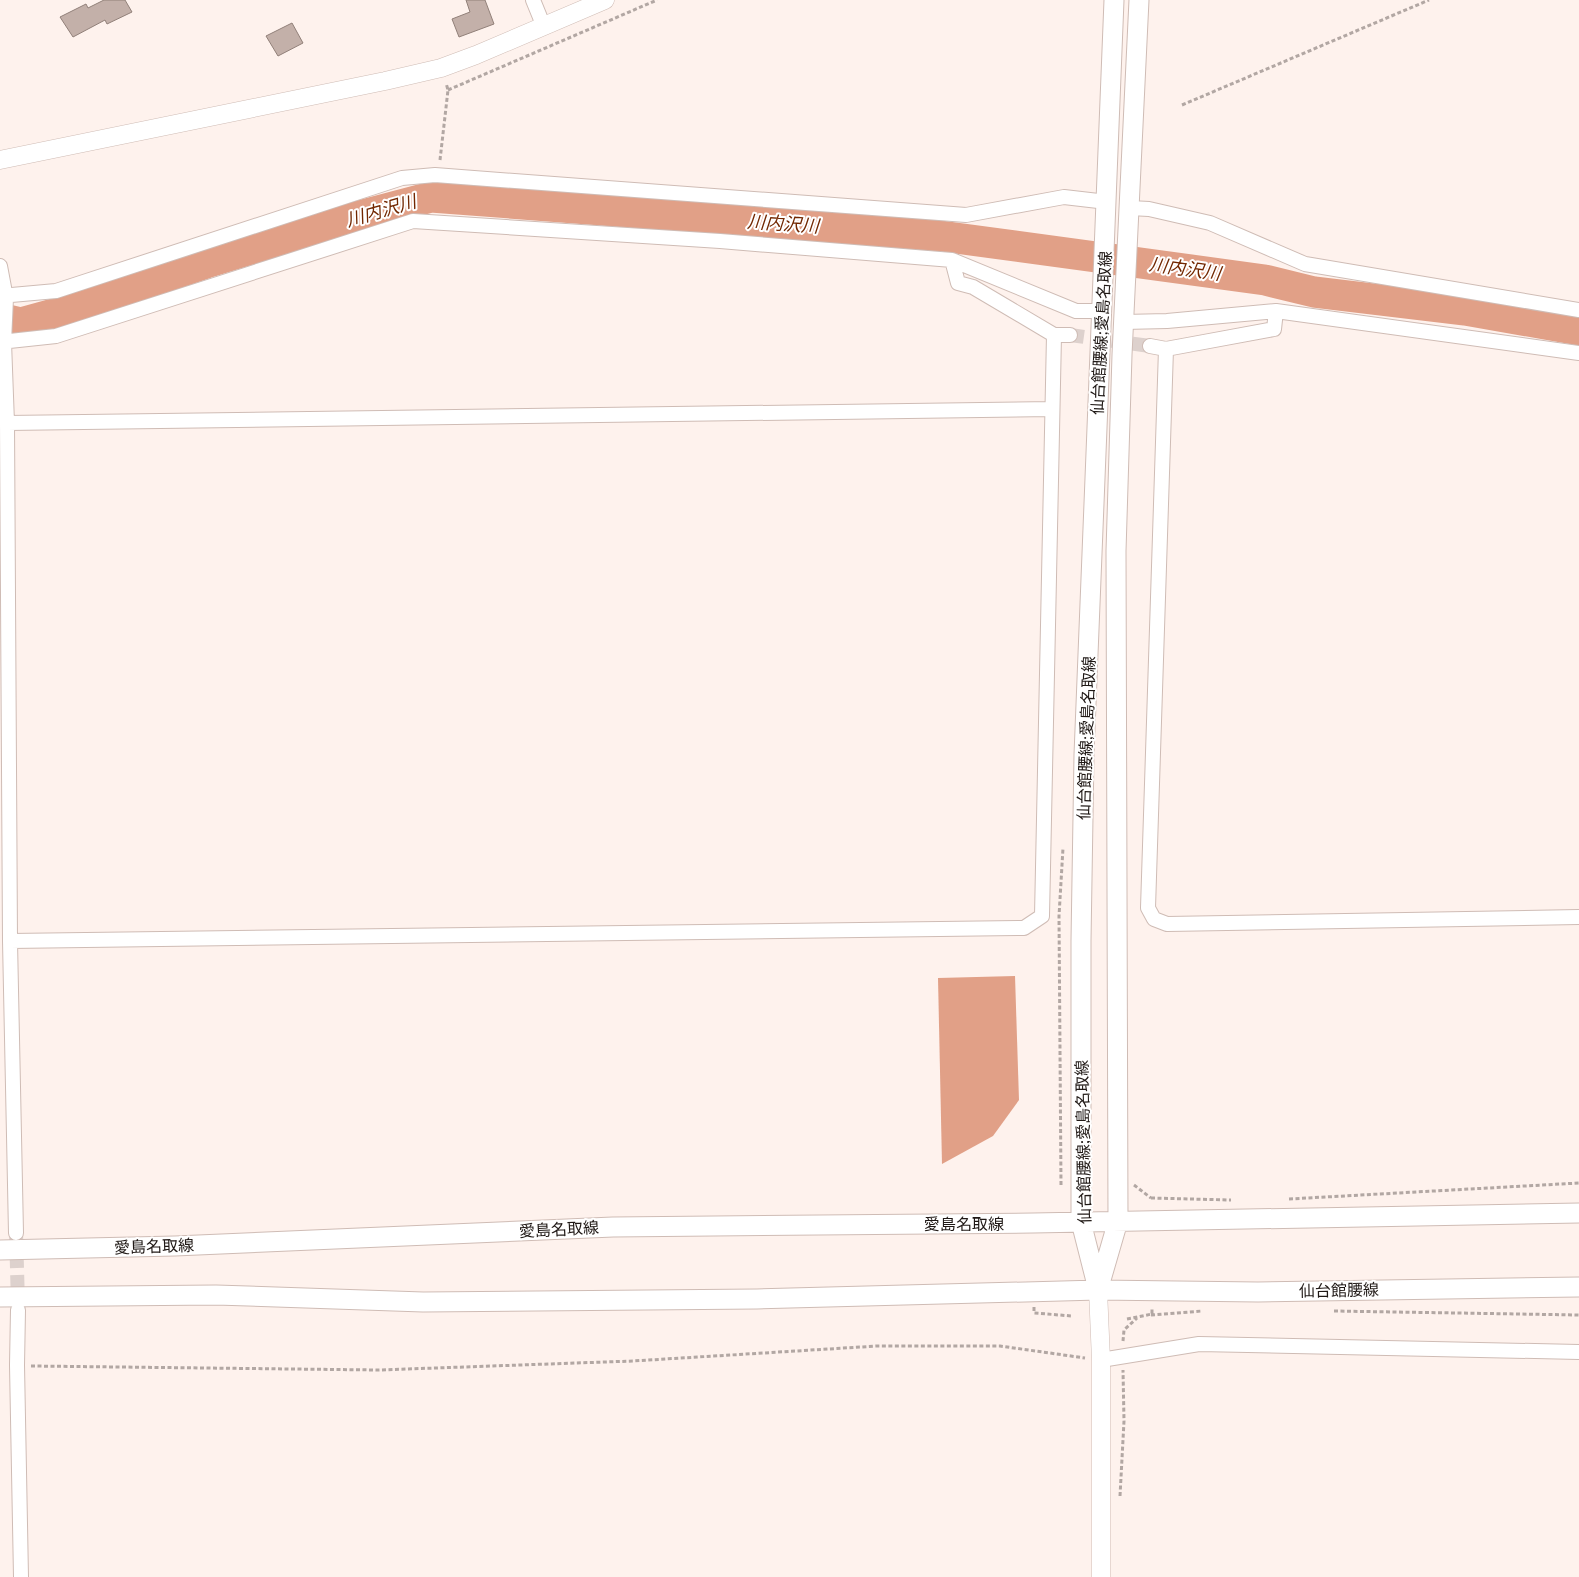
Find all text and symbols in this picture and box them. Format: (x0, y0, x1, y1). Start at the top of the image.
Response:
water label: 川内沢川 (343, 189, 420, 231)
water label: 川内沢川 (746, 210, 822, 237)
street label: 仙台館腰線;愛島名取線 (1087, 250, 1114, 415)
water label: 川内沢川 (1148, 252, 1224, 284)
street label: 仙台館腰線;愛島名取線 (1073, 656, 1098, 820)
street label: 仙台館腰線;愛島名取線 (1072, 1060, 1093, 1224)
street label: 愛島名取線 (924, 1214, 1004, 1233)
street label: 愛島名取線 (519, 1217, 599, 1240)
street label: 愛島名取線 (114, 1235, 194, 1256)
street label: 仙台館腰線 (1299, 1279, 1379, 1300)

